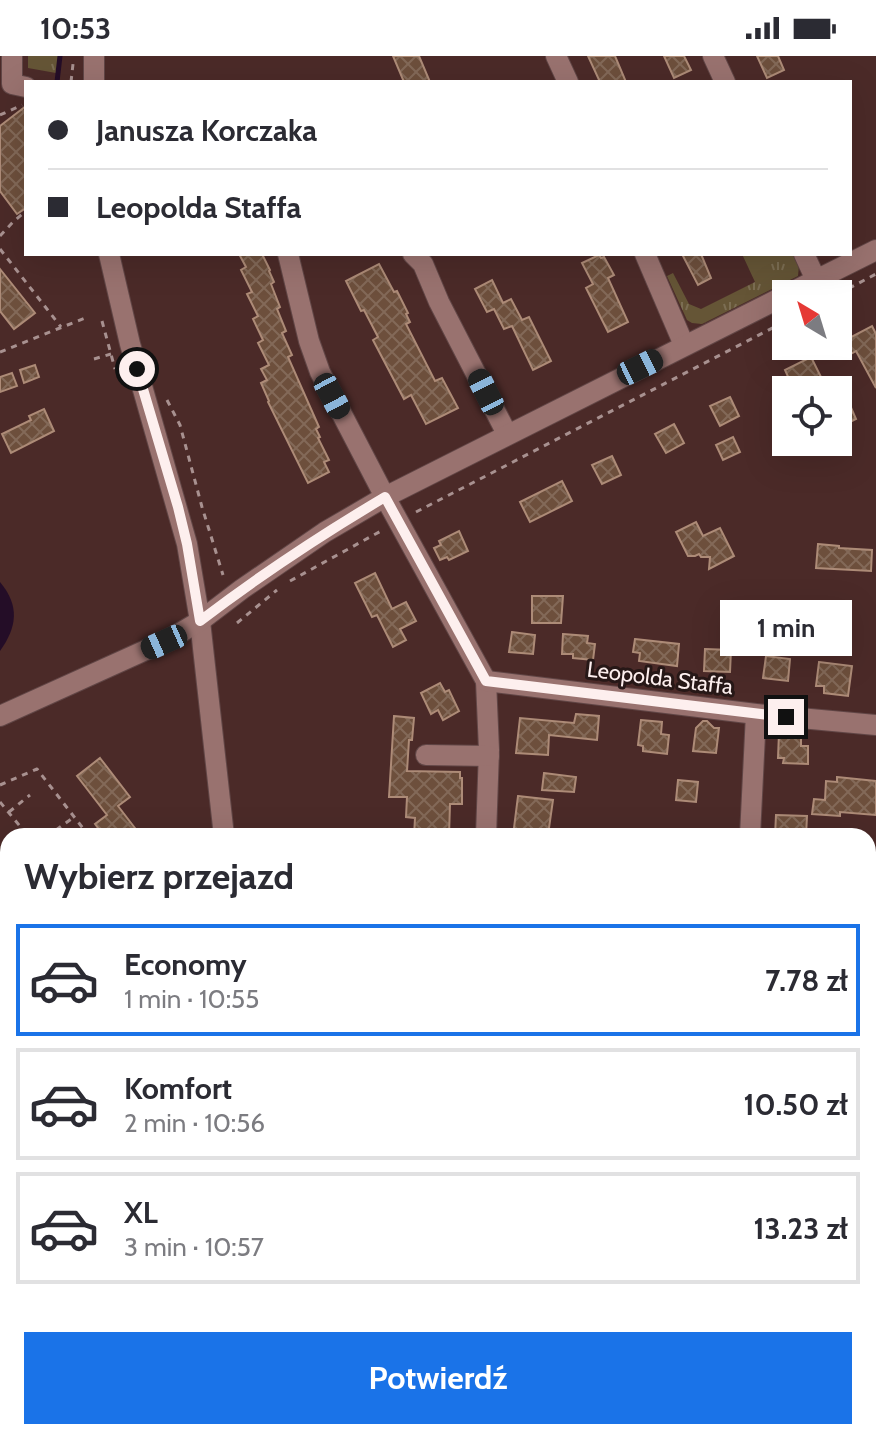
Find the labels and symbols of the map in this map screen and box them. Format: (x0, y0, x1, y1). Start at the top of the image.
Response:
north arrow (772, 280, 852, 360)
car (613, 346, 667, 388)
route start (119, 351, 155, 387)
car (464, 365, 508, 419)
car (310, 369, 354, 423)
callout: 1 min (720, 601, 852, 657)
car (137, 621, 191, 663)
street label: Leopolda Staffa (586, 656, 735, 700)
route end (768, 699, 804, 735)

